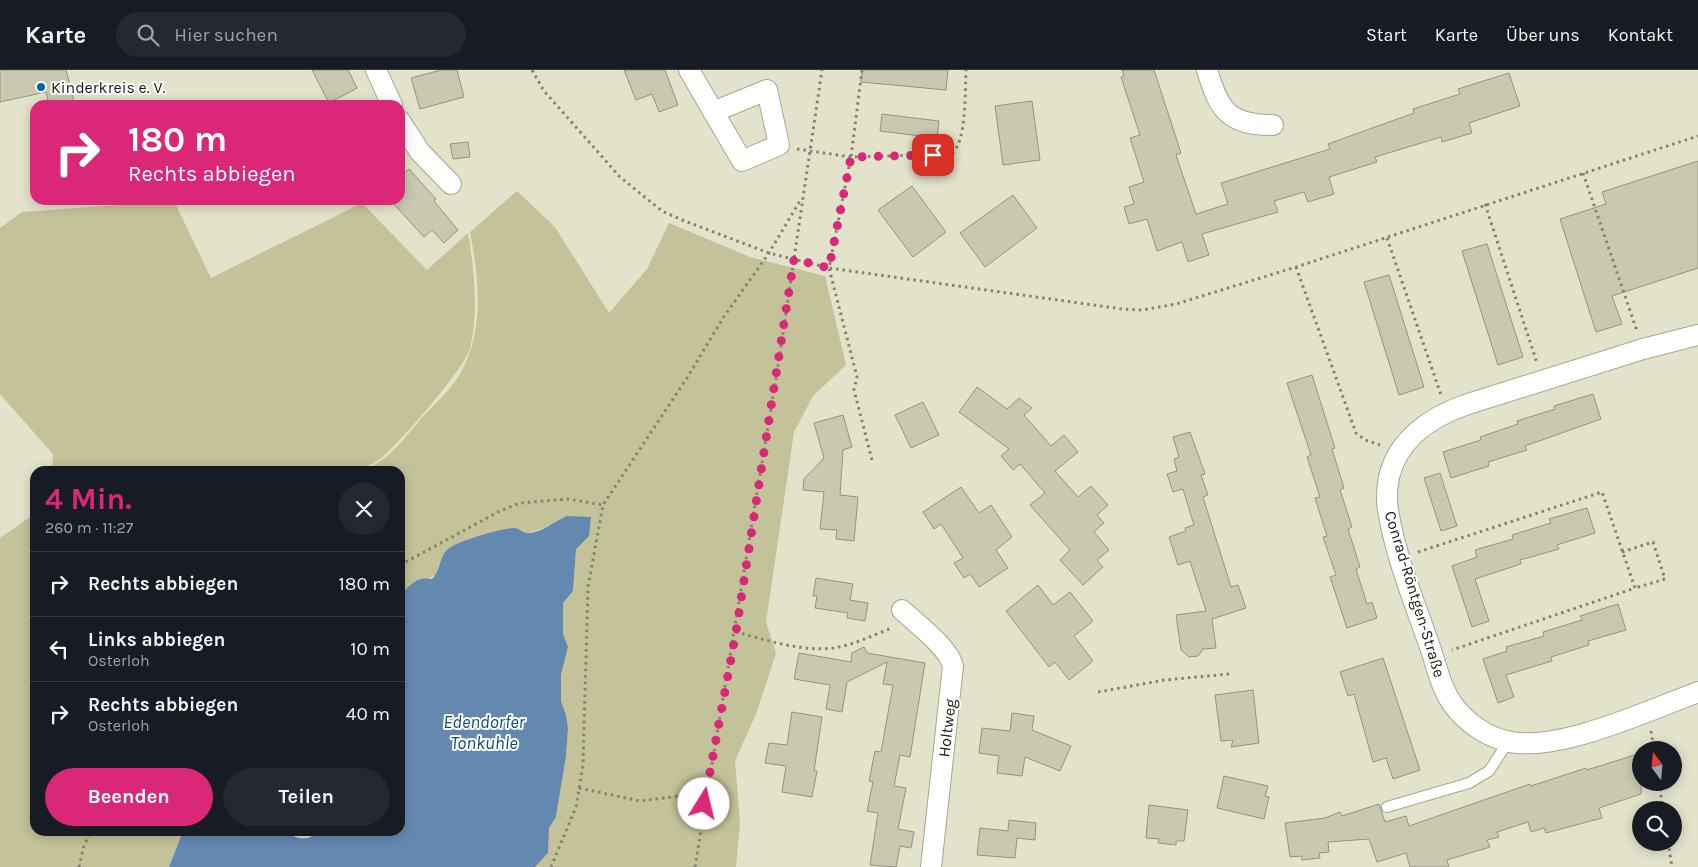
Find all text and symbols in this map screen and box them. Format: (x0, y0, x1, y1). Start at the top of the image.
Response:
search box (116, 12, 466, 57)
text: Karte (25, 21, 86, 49)
icon: search (134, 21, 162, 49)
text: Hier suchen (174, 24, 278, 46)
text: Start (1366, 24, 1407, 46)
text: Karte (1435, 24, 1478, 46)
text: Über uns (1506, 24, 1580, 46)
text: Kontakt (1608, 24, 1673, 46)
place label: Kinderkreis e. V. (51, 78, 165, 97)
marker: Kinderkreis e. V. (35, 81, 47, 93)
text: 180 m (128, 119, 227, 160)
icon: right (45, 120, 110, 185)
pin (912, 134, 954, 176)
icon: arrive (919, 141, 947, 169)
text: Rechts abbiegen (128, 161, 296, 187)
text: 4 Min. (45, 481, 132, 517)
button: close (338, 483, 390, 535)
street label: Conrad-Röntgen-Straße (1381, 509, 1449, 679)
text: 260 m · 11:27 (45, 518, 133, 537)
icon: right (45, 570, 73, 598)
text: Rechts abbiegen (88, 573, 238, 595)
text: 180 m (338, 573, 390, 595)
text: Links abbiegen (88, 629, 225, 651)
icon: left (45, 635, 73, 663)
text: 10 m (350, 638, 390, 660)
text: Osterloh (88, 651, 150, 670)
text: Rechts abbiegen (88, 694, 238, 716)
street label: Holtweg (934, 698, 960, 758)
icon: right (45, 700, 73, 728)
text: 40 m (346, 703, 390, 725)
water label: Edendorfer Tonkuhle (443, 711, 526, 754)
text: Osterloh (88, 716, 150, 735)
north arrow (1632, 741, 1682, 791)
map controls (1632, 741, 1682, 851)
button: Beenden (45, 768, 213, 826)
button: Teilen (223, 768, 390, 826)
position arrow (677, 777, 729, 829)
button: search (1632, 801, 1682, 851)

